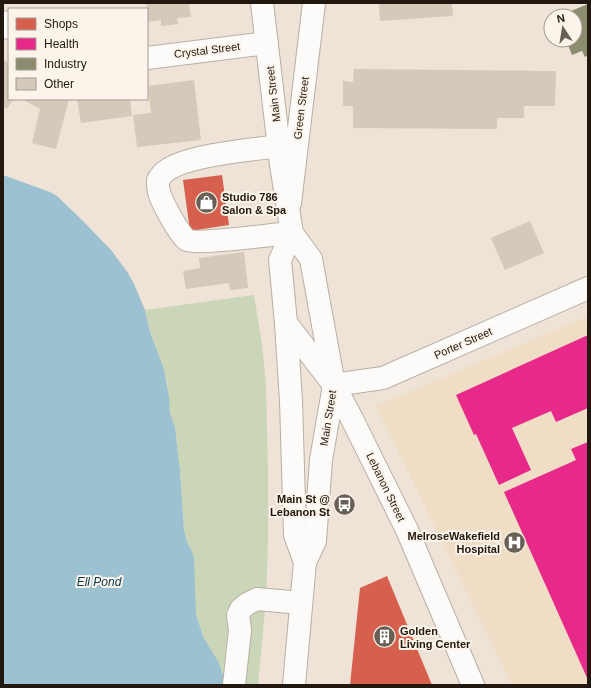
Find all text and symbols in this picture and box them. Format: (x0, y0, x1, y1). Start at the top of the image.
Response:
legend (8, 8, 148, 100)
north arrow (543, 8, 583, 48)
text: N (556, 12, 566, 25)
text: Shops (44, 17, 78, 31)
text: Health (44, 37, 79, 51)
street label: Crystal Street (173, 40, 241, 60)
text: Industry (44, 57, 87, 71)
street label: Main Street (264, 65, 282, 123)
street label: Green Street (291, 76, 311, 140)
text: Other (44, 77, 74, 91)
shop icon: Studio 786 Salon & Spa (193, 190, 219, 216)
place label: Studio 786 Salon & Spa (222, 191, 287, 216)
street label: Porter Street (432, 325, 494, 361)
street label: Main Street (318, 389, 338, 447)
street label: Lebanon Street (364, 451, 408, 523)
bus stop icon: Main St @ Lebanon St (332, 492, 358, 518)
place label: Main St @ Lebanon St (270, 493, 330, 518)
hospital icon: MelroseWakefield Hospital (502, 529, 528, 555)
place label: MelroseWakefield Hospital (407, 530, 500, 555)
water label: Ell Pond (77, 575, 122, 589)
building icon: Golden Living Center (371, 624, 397, 650)
place label: Golden Living Center (400, 625, 471, 650)

